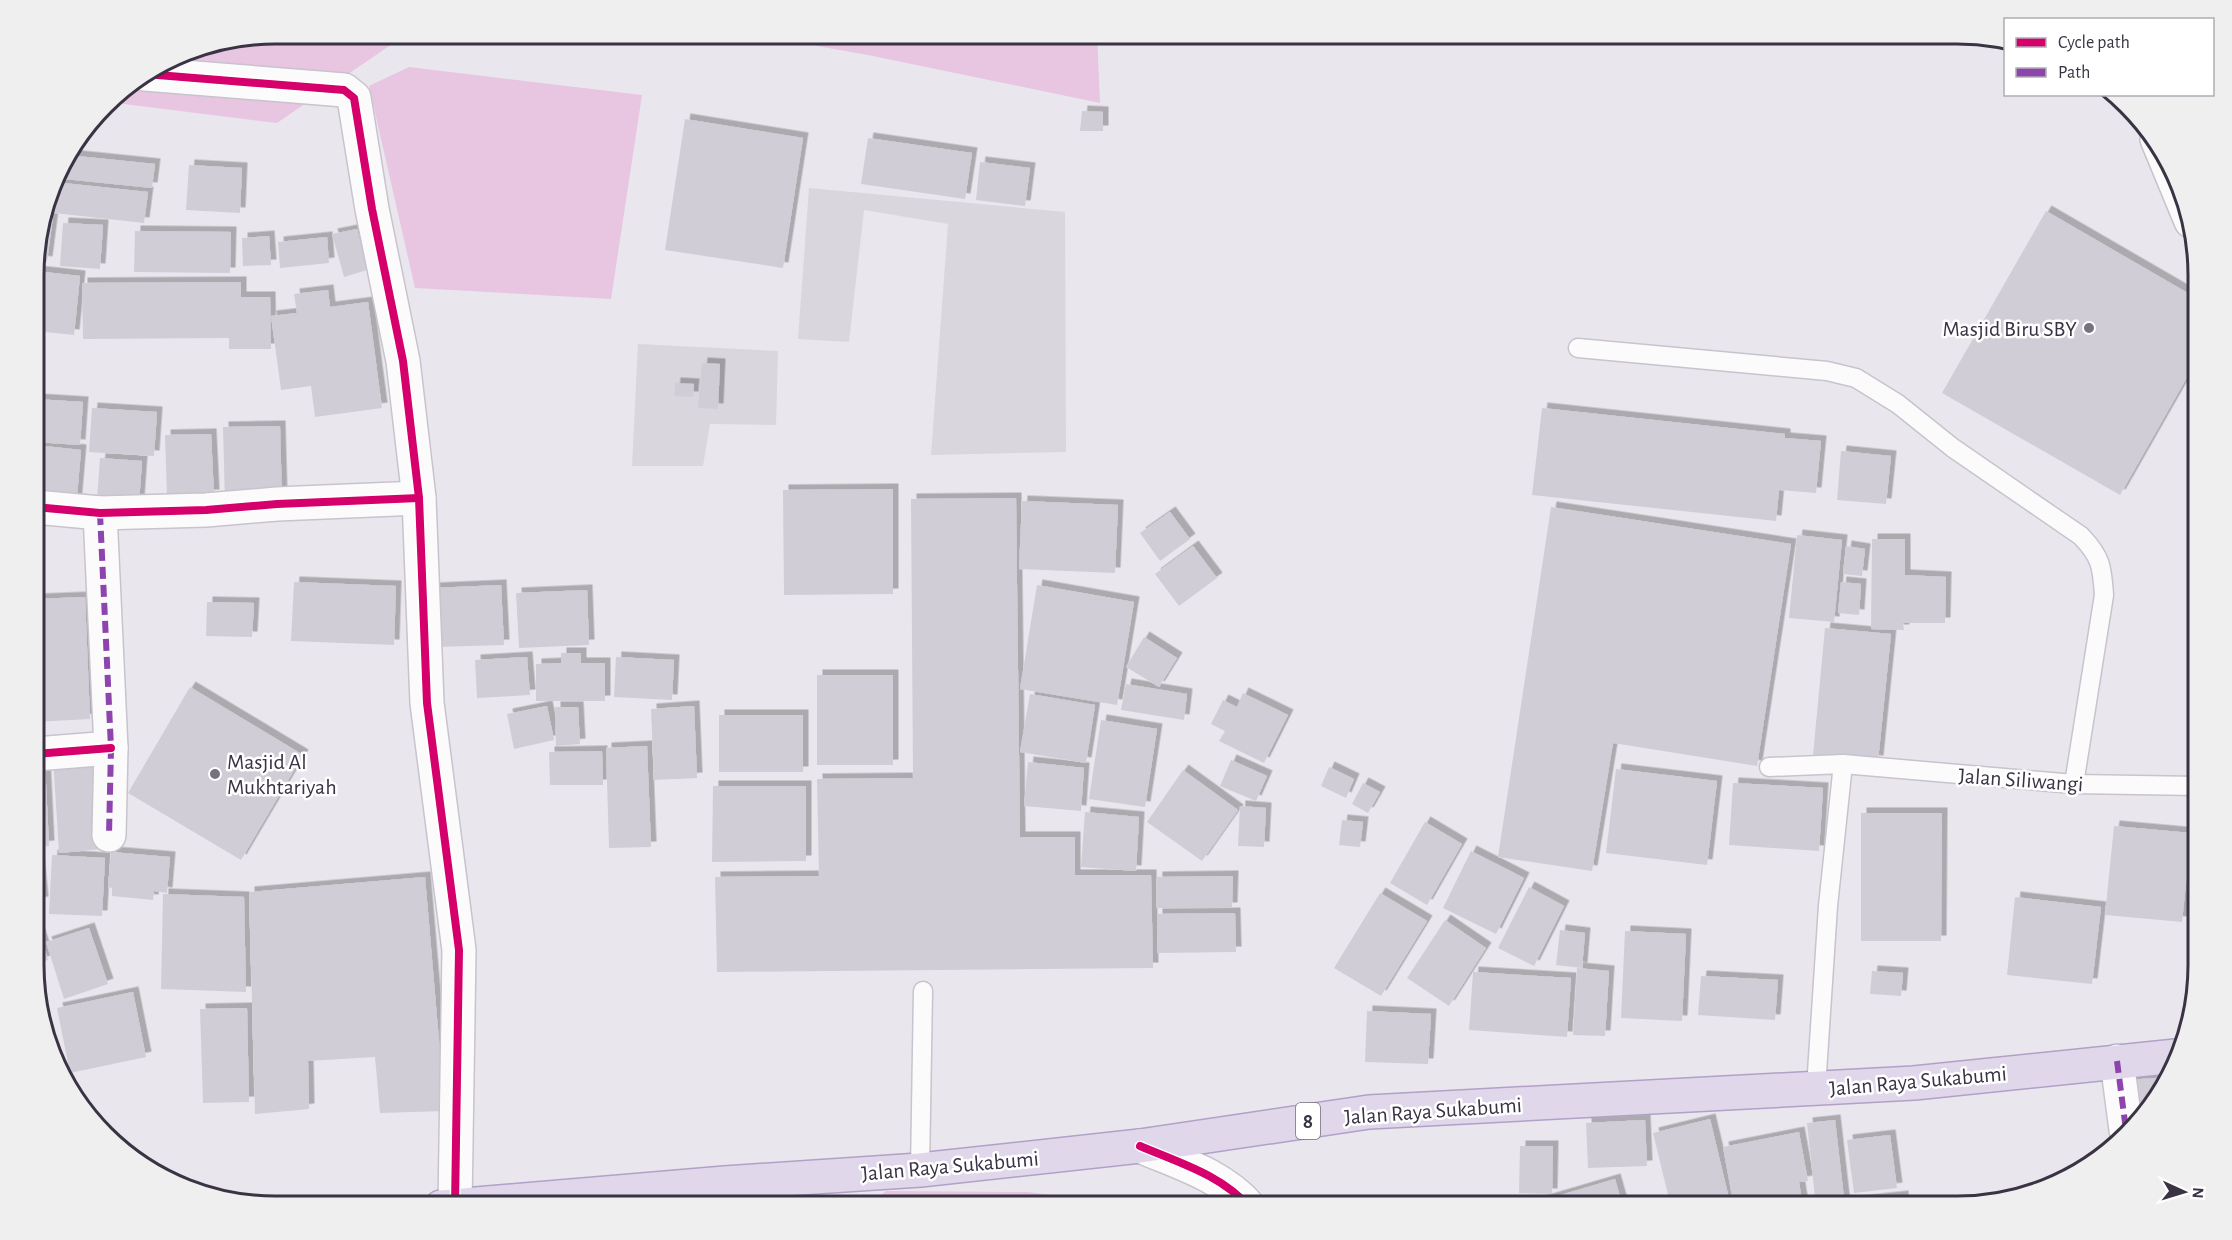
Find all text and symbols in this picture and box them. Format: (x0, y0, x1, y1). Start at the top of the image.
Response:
legend (2004, 18, 2214, 96)
text: Cycle path (2058, 34, 2130, 52)
text: Path (2058, 64, 2090, 82)
place label: Masjid Biru SBY (1942, 318, 2077, 340)
marker: Masjid Biru SBY (2082, 321, 2096, 335)
place label: Masjid Al Mukhtariyah (227, 751, 337, 798)
street label: Jalan Siliwangi (1958, 765, 2084, 795)
marker: Masjid Al Mukhtariyah (208, 767, 222, 781)
street label: Jalan Raya Sukabumi (1828, 1062, 2008, 1100)
street label: Jalan Raya Sukabumi (1344, 1094, 1523, 1128)
road number: 8 (1296, 1103, 1320, 1139)
street label: Jalan Raya Sukabumi (860, 1147, 1040, 1185)
north arrow (2154, 1162, 2214, 1222)
text: N (2190, 1187, 2206, 1199)

